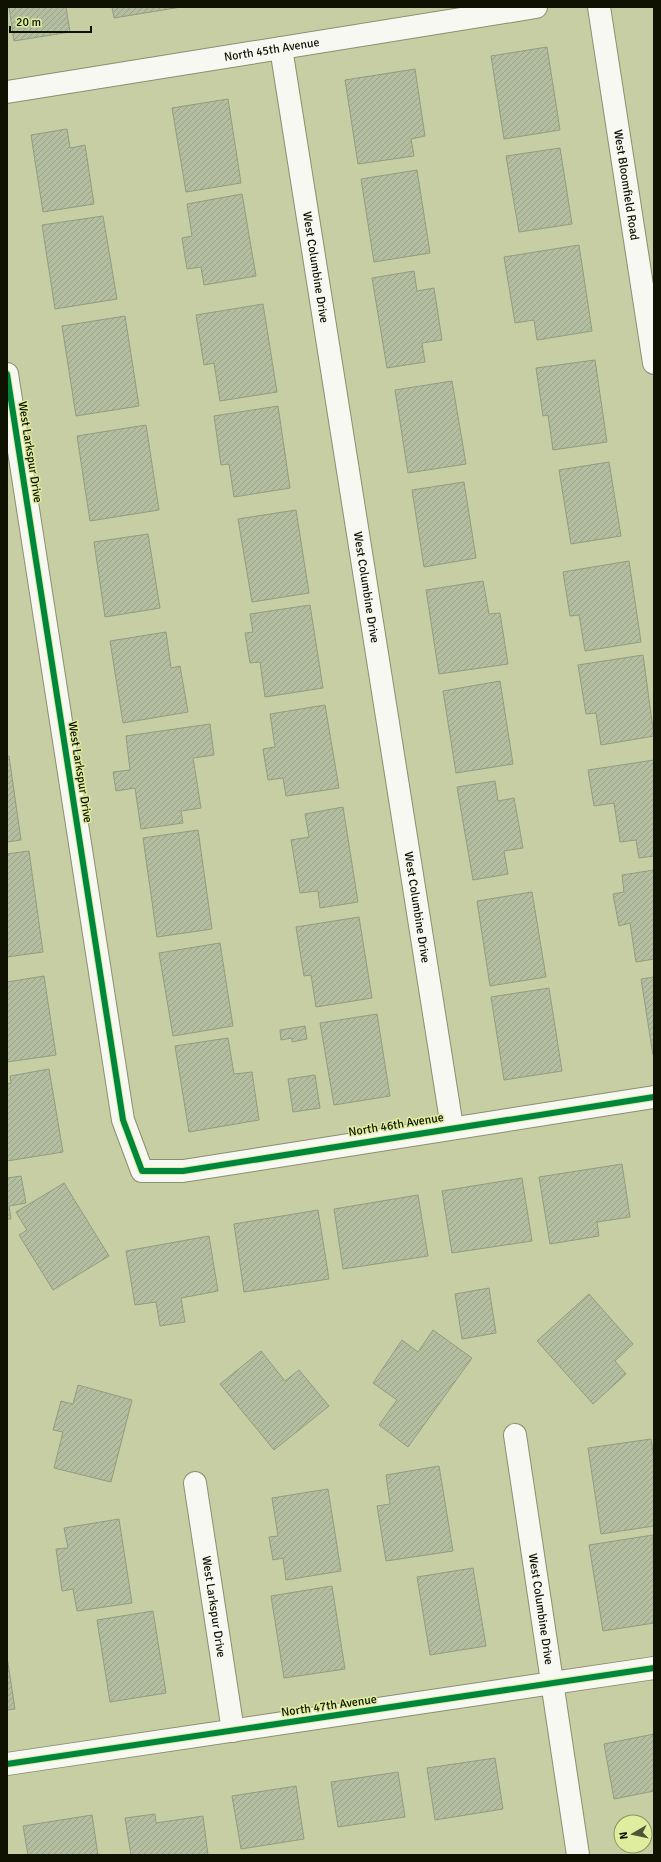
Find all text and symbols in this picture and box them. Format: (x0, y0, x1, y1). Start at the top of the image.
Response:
scale bar (10, 8, 91, 34)
text: 20 m (16, 15, 41, 30)
street label: North 45th Avenue (223, 34, 320, 65)
street label: West Bloomfield Road (611, 128, 642, 241)
street label: West Columbine Drive (300, 211, 332, 324)
street label: West Larkspur Drive (15, 400, 45, 504)
street label: West Columbine Drive (350, 531, 383, 644)
street label: West Larkspur Drive (65, 720, 95, 824)
street label: West Columbine Drive (401, 851, 433, 964)
street label: North 46th Avenue (347, 1110, 445, 1140)
street label: West Columbine Drive (525, 1552, 557, 1666)
street label: West Larkspur Drive (199, 1555, 229, 1658)
street label: North 47th Avenue (280, 1692, 378, 1720)
north arrow (613, 1814, 653, 1854)
text: N (617, 1831, 631, 1840)

